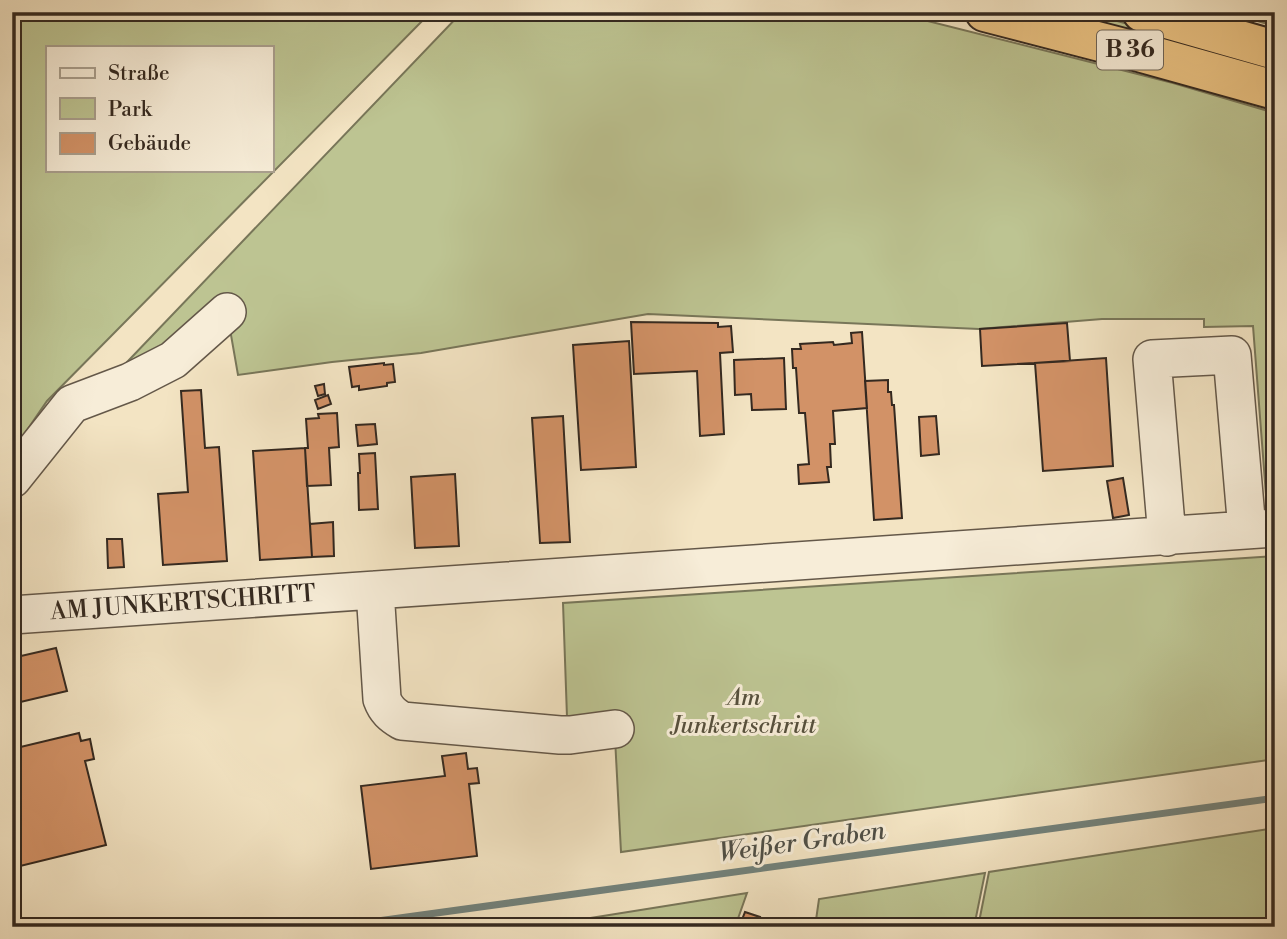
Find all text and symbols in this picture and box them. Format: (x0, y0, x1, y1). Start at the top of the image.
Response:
road number: B 36 (1097, 31, 1163, 70)
legend (46, 46, 273, 172)
text: Straße (108, 61, 170, 87)
text: Park (108, 97, 153, 123)
text: Gebäude (108, 131, 191, 157)
street label: AM JUNKERTSCHRITT (48, 579, 317, 627)
park label: Am Junkertschritt (669, 683, 817, 741)
water label: Weißer Graben (717, 814, 888, 870)

